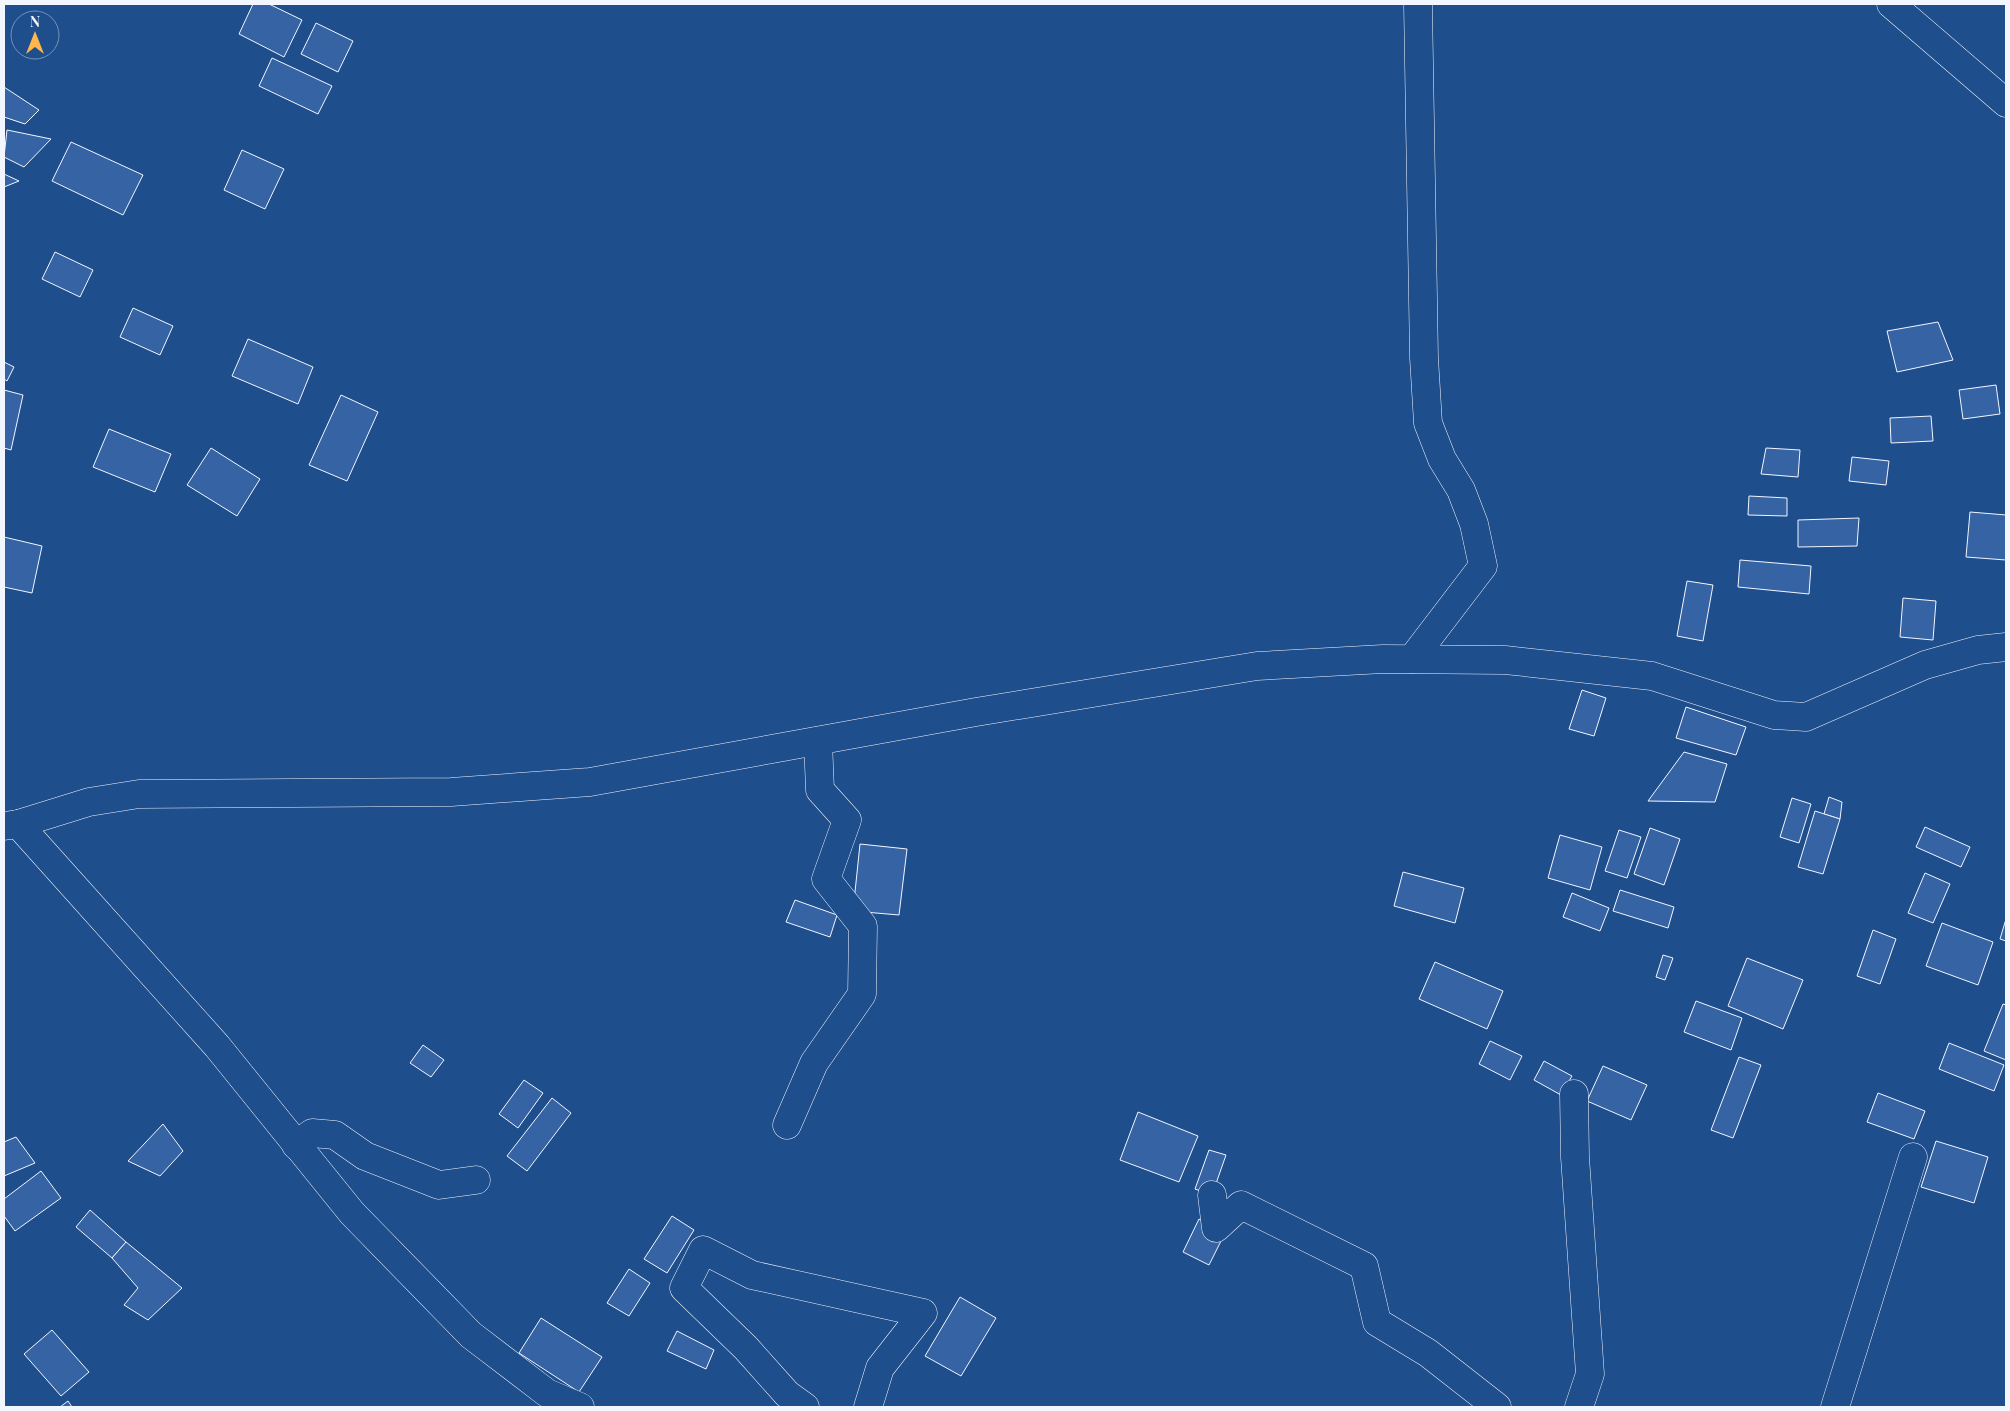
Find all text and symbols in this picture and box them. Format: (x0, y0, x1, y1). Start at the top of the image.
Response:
north arrow (10, 10, 60, 60)
text: N (30, 12, 40, 31)

